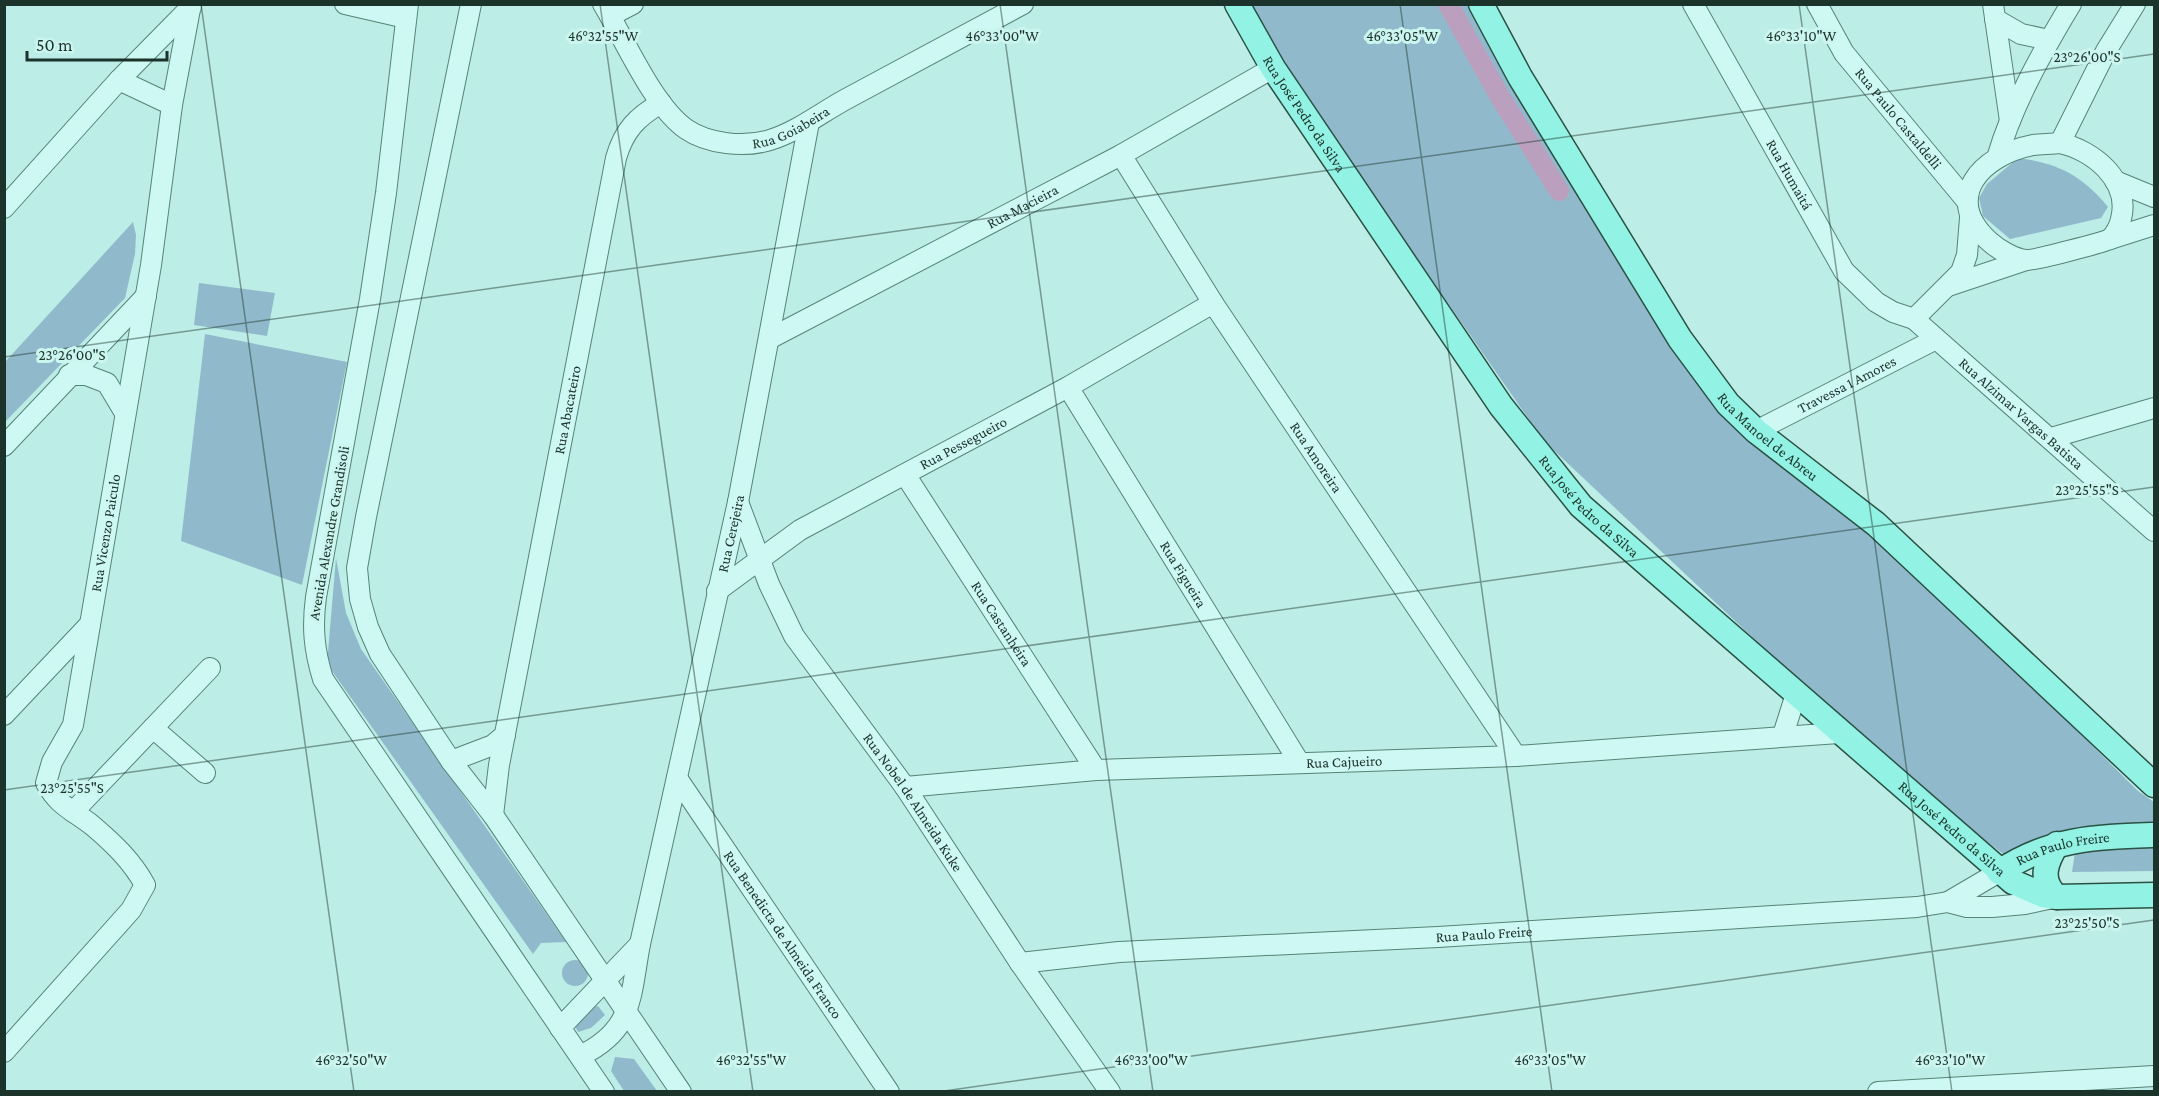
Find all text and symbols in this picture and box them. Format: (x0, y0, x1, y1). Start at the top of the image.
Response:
scale bar (27, 24, 166, 62)
text: 46°32'55"W (568, 28, 639, 44)
text: 46°33'00"W (965, 28, 1039, 44)
text: 46°33'05"W (1366, 28, 1438, 44)
text: 46°33'10"W (1766, 28, 1836, 44)
text: 50 m (36, 35, 73, 55)
text: 23°26'00"S (2053, 49, 2121, 65)
street label: Rua José Pedro da Silva (1260, 53, 1349, 175)
street label: Rua Paulo Castaldelli (1852, 65, 1945, 172)
street label: Rua Goiabeira (751, 103, 832, 151)
street label: Rua Humaitá (1763, 137, 1816, 213)
street label: Rua Macieira (984, 181, 1061, 232)
text: 23°26'00"S (38, 347, 106, 363)
street label: Travessa 1 Amores (1795, 353, 1899, 416)
street label: Rua Alzimar Vargas Batista (1956, 354, 2087, 473)
street label: Rua Abacateiro (551, 364, 584, 456)
street label: Rua Manoel de Abreu (1714, 389, 1821, 484)
street label: Rua Pessegueiro (917, 413, 1009, 473)
street label: Rua Amoreira (1287, 419, 1346, 496)
street label: Avenida Alexandre Grandisoli (306, 444, 352, 621)
street label: Rua José Pedro da Silva (1536, 452, 1642, 561)
street label: Rua Vicenzo Paiculo (88, 473, 123, 593)
text: 23°25'55"S (2055, 482, 2119, 498)
street label: Rua Cerejeira (715, 493, 747, 574)
street label: Rua Figueira (1157, 538, 1210, 610)
street label: Rua Castanheira (968, 578, 1035, 669)
street label: Rua Nobel de Almeida Kuke (860, 730, 966, 875)
street label: Rua Cajueiro (1306, 752, 1382, 771)
street label: Rua José Pedro da Silva (1895, 778, 2009, 880)
text: 23°25'55"S (40, 780, 104, 796)
street label: Rua Paulo Freire (2013, 829, 2111, 869)
street label: Rua Benedicta de Almeida Franco (720, 848, 845, 1022)
text: 23°25'50"S (2054, 915, 2120, 931)
street label: Rua Paulo Freire (1435, 923, 1533, 945)
text: 46°32'50"W (315, 1052, 387, 1068)
text: 46°32'55"W (716, 1052, 787, 1068)
text: 46°33'00"W (1114, 1052, 1188, 1068)
text: 46°33'05"W (1514, 1052, 1586, 1068)
text: 46°33'10"W (1915, 1052, 1985, 1068)

